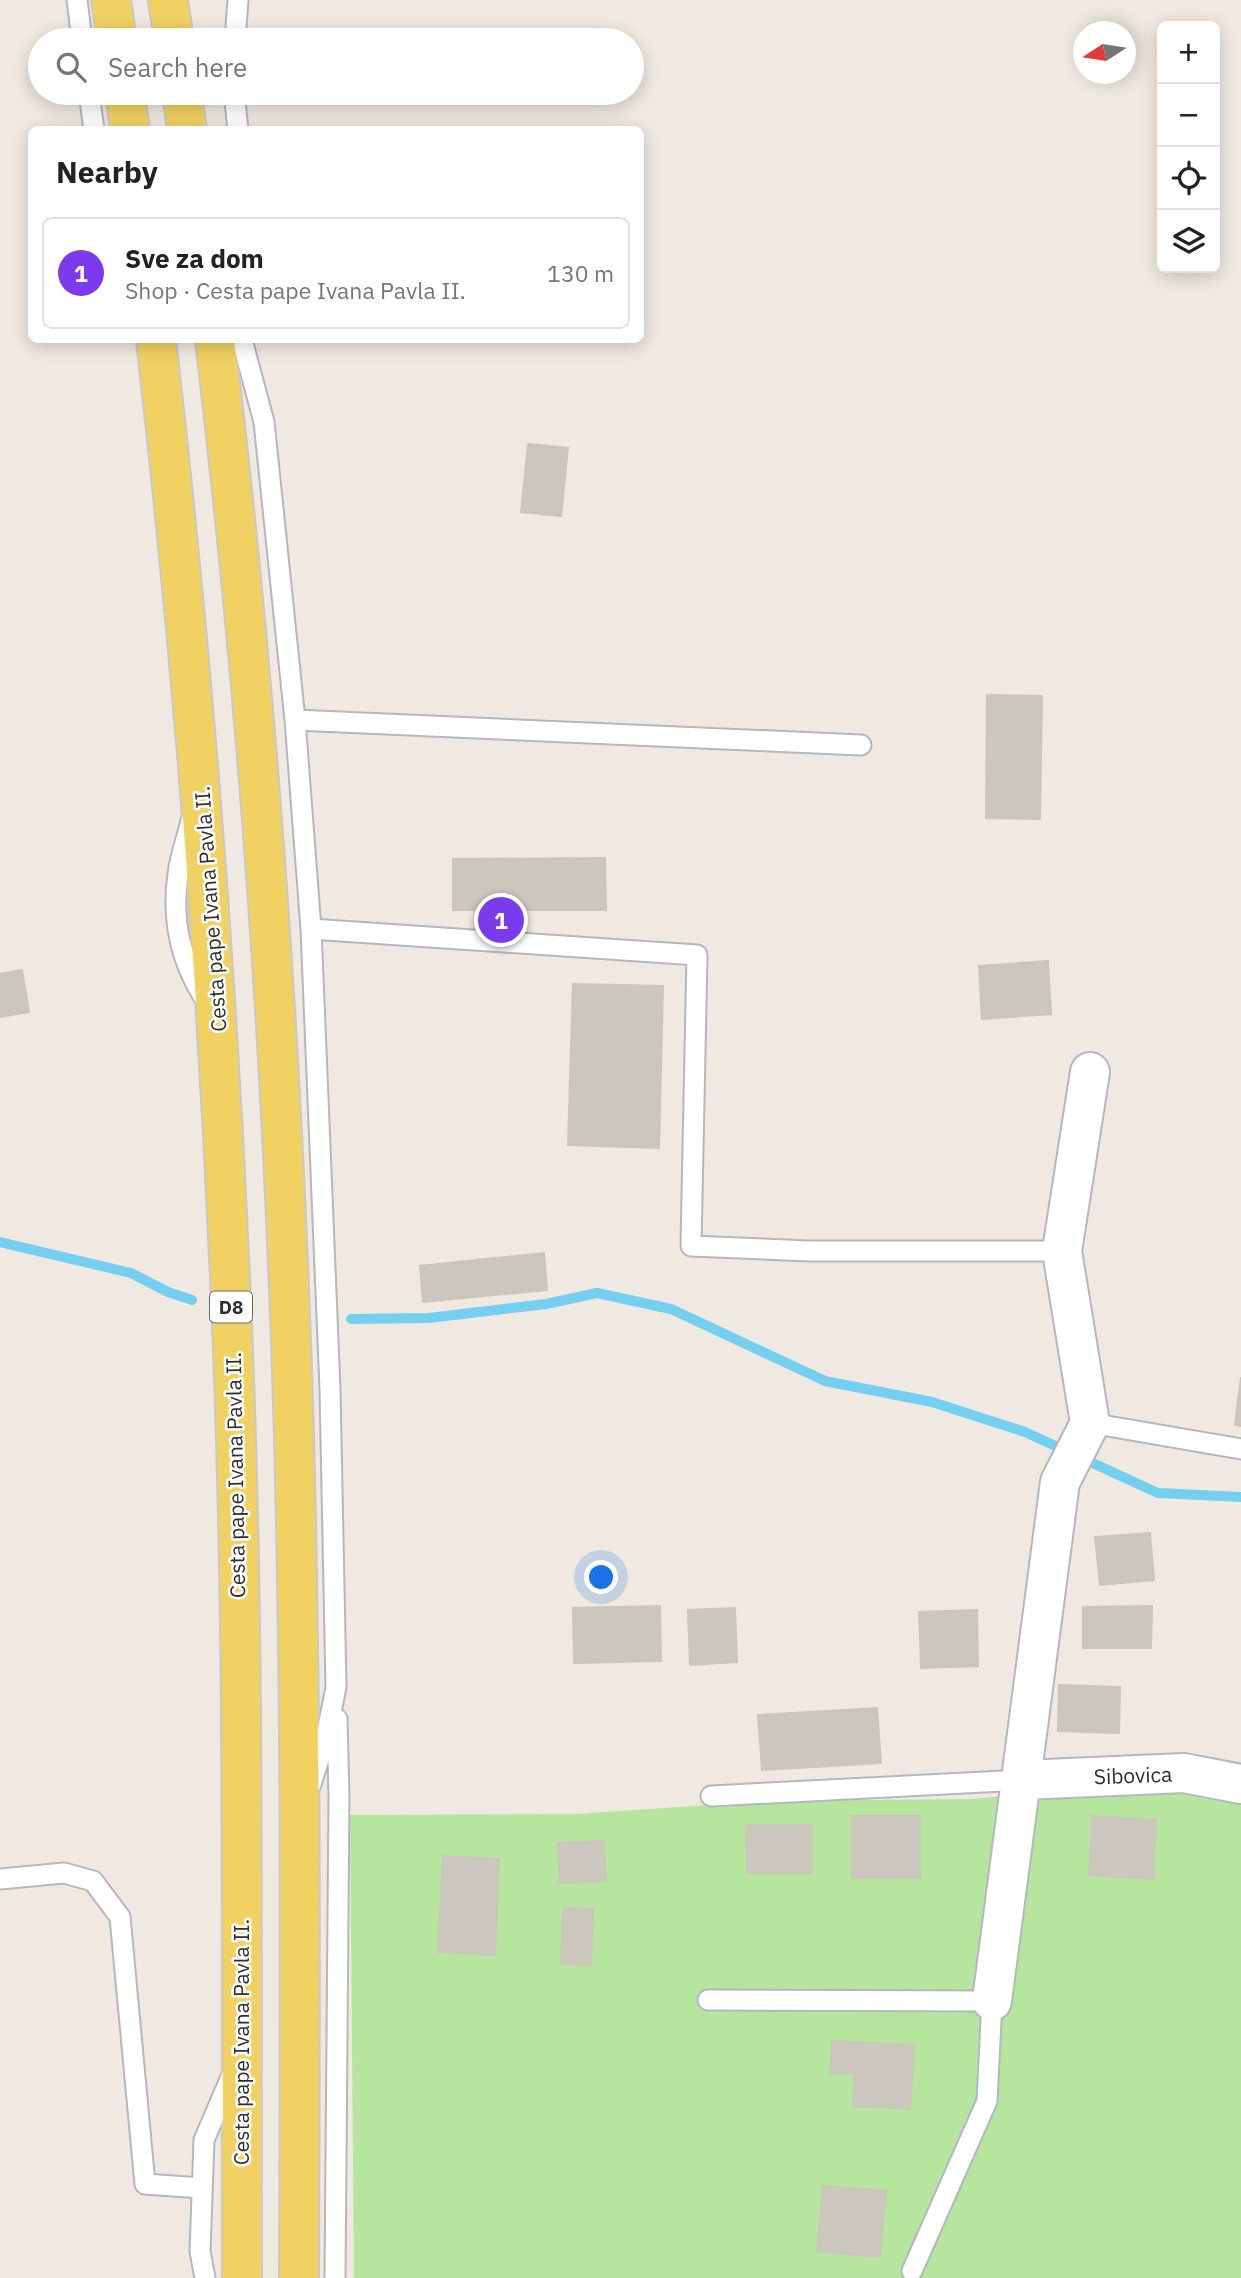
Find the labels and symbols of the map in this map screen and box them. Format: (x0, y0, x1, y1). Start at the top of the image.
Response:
north arrow (1073, 21, 1136, 84)
street label: Cesta pape Ivana Pavla II. (187, 785, 233, 1033)
pin: 1 (478, 894, 524, 946)
road number: D8 (210, 1292, 252, 1322)
street label: Cesta pape Ivana Pavla II. (219, 1352, 251, 1598)
your location (584, 1560, 618, 1594)
street label: Sibovica (1093, 1760, 1173, 1790)
street label: Cesta pape Ivana Pavla II. (227, 1919, 255, 2165)

